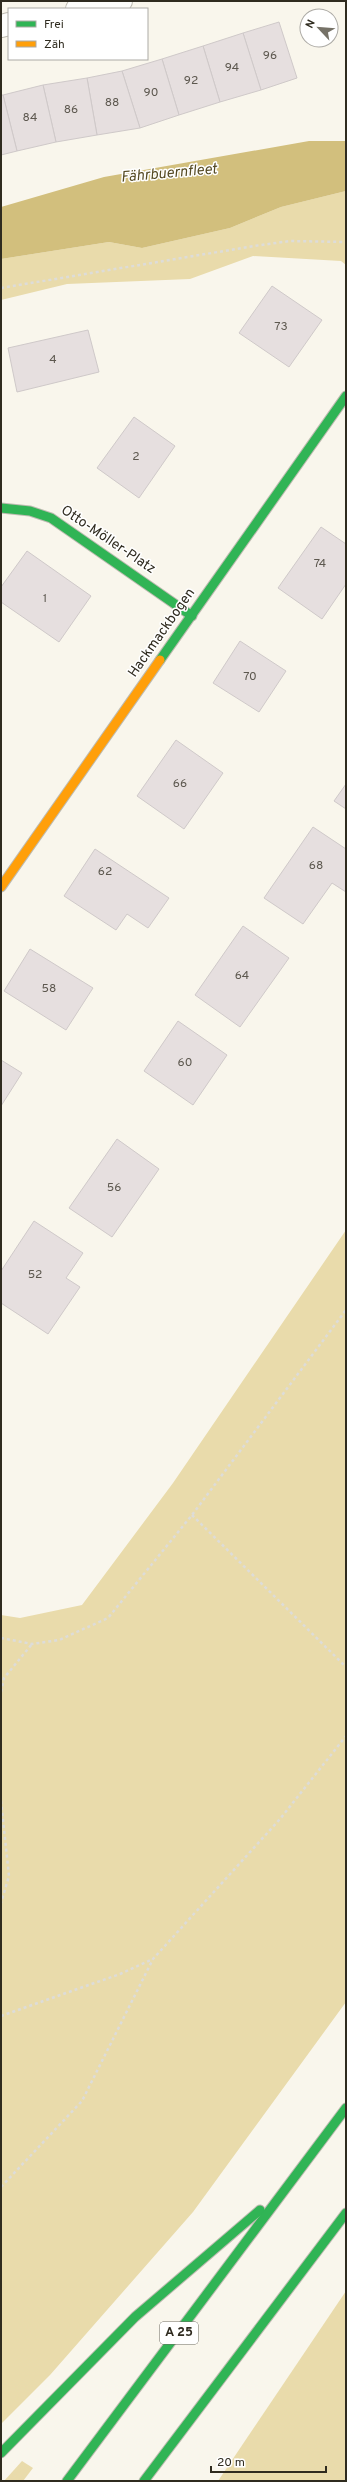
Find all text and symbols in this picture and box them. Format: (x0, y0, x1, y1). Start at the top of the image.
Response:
legend (8, 8, 148, 60)
north arrow (299, 8, 339, 48)
text: Frei (44, 17, 64, 33)
text: N (303, 17, 319, 31)
text: Zäh (44, 37, 65, 53)
house number: 96 (263, 48, 277, 64)
house number: 94 (225, 60, 239, 76)
house number: 92 (184, 73, 198, 89)
house number: 90 (144, 85, 158, 101)
house number: 88 (105, 95, 119, 111)
house number: 86 (64, 102, 78, 118)
house number: 84 (23, 110, 37, 126)
water label: Fährbuernfleet (120, 160, 218, 188)
house number: 73 (274, 319, 288, 335)
house number: 4 (49, 352, 57, 368)
house number: 2 (132, 449, 140, 465)
street label: Otto-Möller-Platz (58, 502, 158, 578)
house number: 74 (314, 556, 326, 572)
street label: Hackmackbogen (125, 585, 199, 681)
house number: 1 (43, 591, 47, 607)
house number: 70 (243, 669, 257, 685)
house number: 66 (173, 776, 187, 792)
house number: 68 (309, 858, 323, 874)
house number: 62 (98, 864, 112, 880)
house number: 64 (235, 968, 249, 984)
house number: 58 (42, 981, 56, 997)
house number: 60 (178, 1055, 192, 1071)
house number: 56 (107, 1180, 121, 1196)
house number: 52 (28, 1267, 42, 1283)
road number: A 25 (160, 2322, 198, 2344)
scale bar (211, 2448, 326, 2474)
text: 20 m (217, 2455, 245, 2471)

